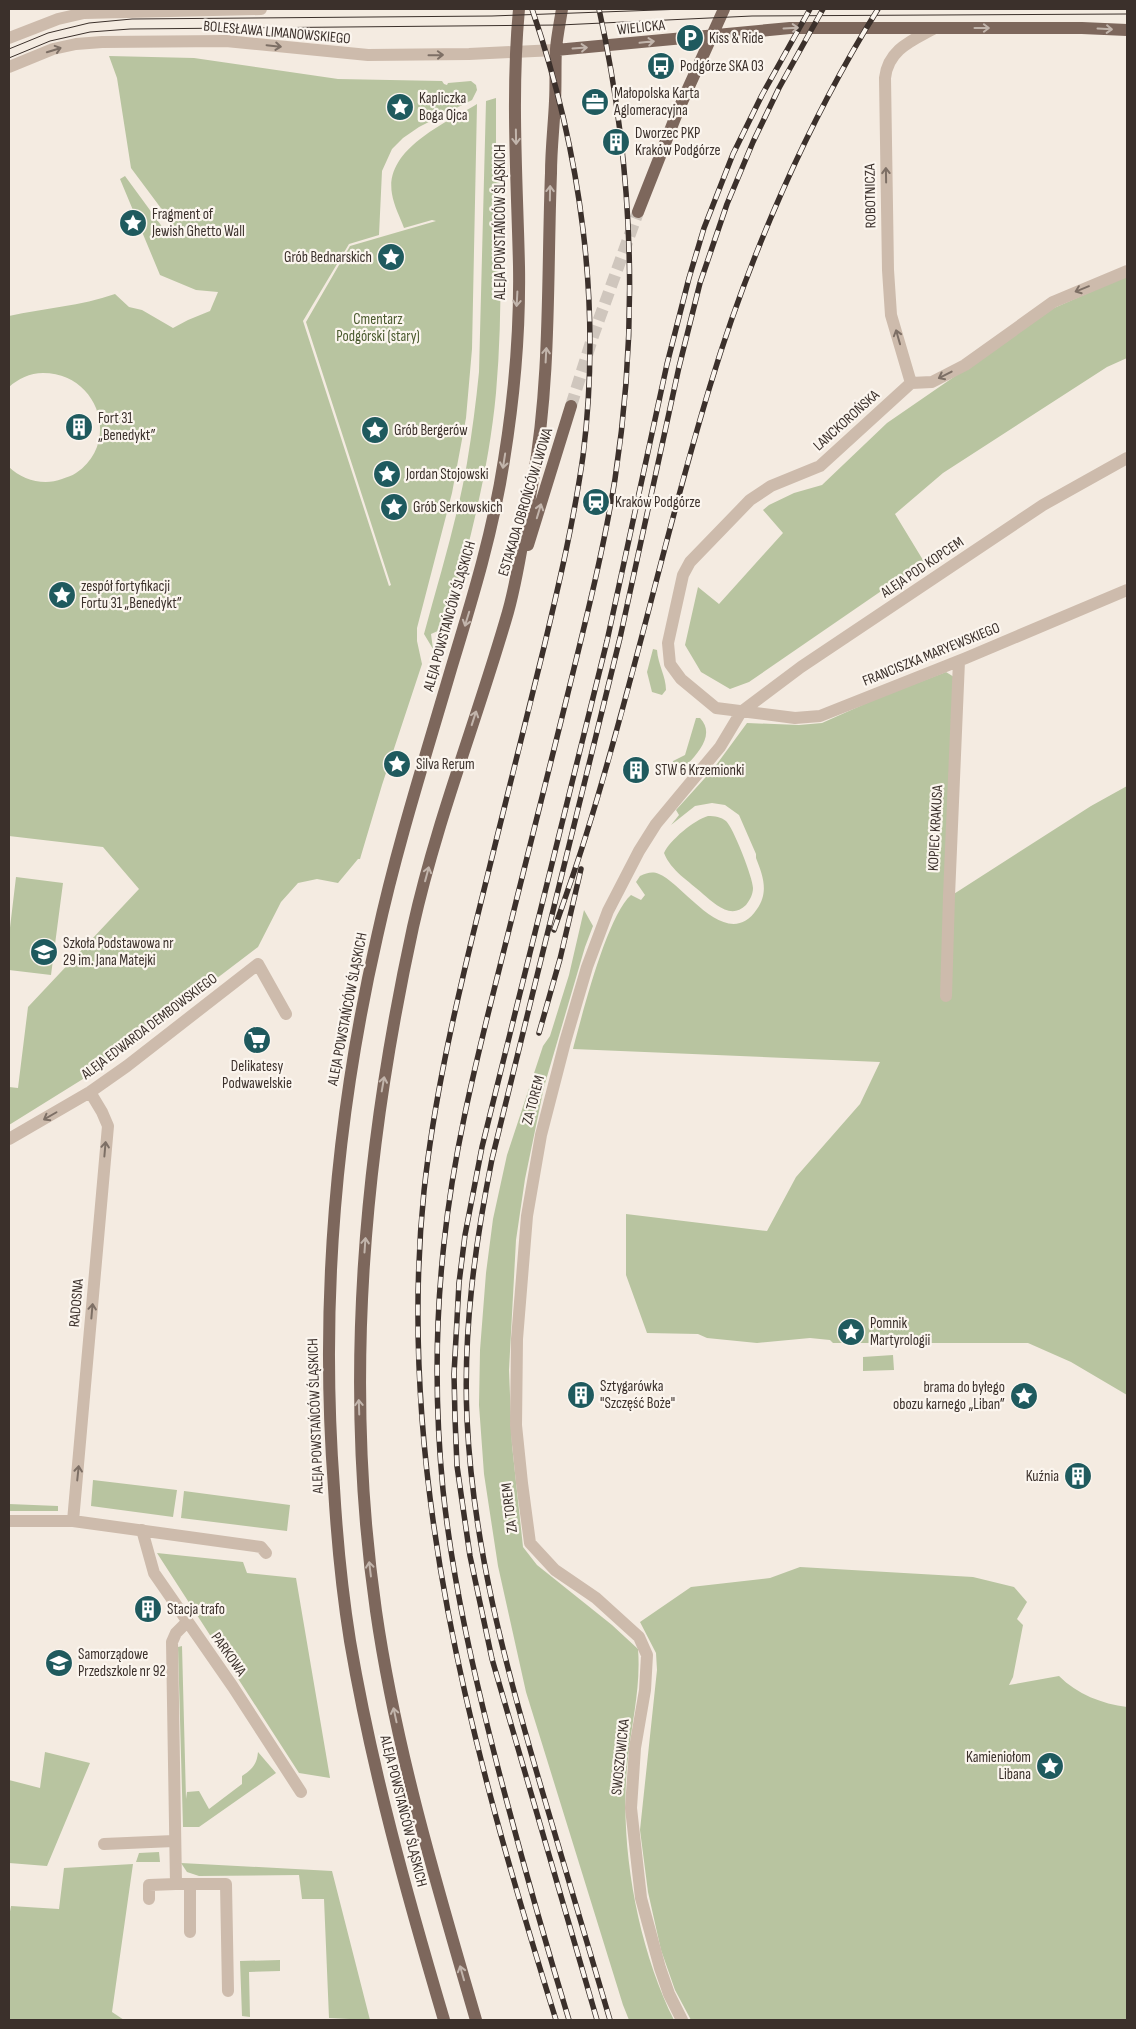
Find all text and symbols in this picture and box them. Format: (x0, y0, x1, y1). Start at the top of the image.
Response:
street label: WIELICKA (616, 15, 667, 39)
street label: BOLESŁAWA LIMANOWSKIEGO (202, 17, 351, 48)
parking icon: Kiss & Ride (675, 23, 705, 53)
one-way arrow (782, 24, 798, 33)
one-way arrow (974, 24, 990, 33)
one-way arrow (1096, 24, 1113, 34)
place label: Kiss & Ride (709, 29, 764, 48)
one-way arrow (639, 37, 655, 47)
one-way arrow (266, 41, 282, 51)
one-way arrow (46, 44, 62, 54)
one-way arrow (572, 44, 588, 53)
one-way arrow (428, 50, 444, 59)
bus stop icon: Podgórze SKA 03 (646, 51, 676, 81)
place label: Podgórze SKA 03 (680, 57, 764, 76)
place label: Małopolska Karta Aglomeracyjna (613, 84, 700, 120)
office icon: Małopolska Karta Aglomeracyjna (580, 87, 610, 117)
place label: Kapliczka Boga Ojca (419, 89, 468, 125)
place icon: Kapliczka Boga Ojca (385, 92, 415, 122)
place label: Dworzec PKP Kraków Podgórze (635, 124, 721, 160)
building icon: Dworzec PKP Kraków Podgórze (601, 127, 631, 157)
one-way arrow (511, 128, 521, 145)
street label: ALEJA POWSTAŃCÓW ŚLĄSKICH (491, 144, 510, 301)
street label: ROBOTNICZA (860, 163, 881, 229)
one-way arrow (882, 167, 891, 183)
one-way arrow (545, 185, 555, 202)
place label: Fragment of Jewish Ghetto Wall (151, 205, 245, 241)
place icon: Fragment of Jewish Ghetto Wall (118, 208, 148, 238)
place icon: Grób Bednarskich (376, 242, 406, 272)
place label: Grób Bednarskich (284, 248, 372, 267)
one-way arrow (1075, 285, 1090, 295)
one-way arrow (513, 291, 522, 307)
park label: Cmentarz Podgórski (stary) (336, 310, 420, 346)
one-way arrow (892, 329, 902, 345)
one-way arrow (542, 348, 551, 364)
one-way arrow (938, 371, 953, 380)
street label: LANCKOROŃSKA (809, 385, 884, 455)
place label: Fort 31 „Benedykt” (98, 409, 156, 445)
building icon: Fort 31 „Benedykt” (64, 412, 94, 442)
place icon: Grób Bergerów (360, 415, 390, 445)
place label: Grób Bergerów (394, 421, 468, 440)
street label: ESTAKADA OBROŃCÓW LWOWA (494, 425, 557, 579)
one-way arrow (498, 453, 508, 469)
place icon: Jordan Stojowski (372, 459, 402, 489)
place label: Jordan Stojowski (405, 465, 489, 484)
station icon: Kraków Podgórze (581, 487, 611, 517)
place icon: Grób Serkowskich (379, 492, 409, 522)
place label: Kraków Podgórze (615, 493, 701, 512)
place label: Grób Serkowskich (413, 498, 503, 517)
one-way arrow (535, 503, 544, 519)
street label: ALEJA POD KOPCEM (876, 533, 968, 603)
street label: ALEJA POWSTAŃCÓW ŚLĄSKICH (419, 539, 480, 694)
place label: zespół fortyfikacji Fortu 31 „Benedykt” (81, 577, 182, 613)
place icon: zespół fortyfikacji Fortu 31 „Benedykt” (47, 580, 77, 610)
one-way arrow (461, 611, 471, 627)
street label: FRANCISZKA MARYEWSKIEGO (860, 618, 1003, 691)
one-way arrow (469, 710, 479, 726)
place icon: Silva Rerum (382, 749, 412, 779)
place label: Silva Rerum (416, 755, 475, 774)
building icon: STW 6 Krzemionki (621, 755, 651, 785)
place label: STW 6 Krzemionki (655, 761, 745, 780)
street label: KOPIEC KRAKUSA (924, 784, 947, 871)
one-way arrow (423, 866, 432, 882)
street label: ALEJA POWSTAŃCÓW ŚLĄSKICH (323, 931, 372, 1088)
place label: Szkoła Podstawowa nr 29 im. Jana Matejki (63, 934, 174, 970)
school or university icon: Szkoła Podstawowa nr 29 im. Jana Matejki (29, 937, 59, 967)
street label: ALEJA EDWARDA DEMBOWSKIEGO (77, 969, 221, 1084)
supermarket icon: Delikatesy Podwawelskie (242, 1025, 272, 1055)
place label: Delikatesy Podwawelskie (222, 1057, 292, 1093)
street label: ZA TOREM (518, 1073, 549, 1127)
one-way arrow (379, 1076, 389, 1092)
one-way arrow (43, 1111, 57, 1121)
one-way arrow (101, 1141, 110, 1157)
one-way arrow (361, 1237, 370, 1253)
street label: RADOSNA (65, 1278, 88, 1328)
one-way arrow (87, 1303, 97, 1319)
place label: Pomnik Martyrologii (870, 1314, 931, 1350)
place icon: Pomnik Martyrologii (836, 1317, 866, 1347)
street label: ALEJA POWSTAŃCÓW ŚLĄSKICH (303, 1338, 328, 1495)
place label: Sztygarówka "Szczęść Boże" (600, 1377, 675, 1413)
place label: brama do byłego obozu karnego „Liban” (893, 1378, 1005, 1414)
building icon: Sztygarówka "Szczęść Boże" (566, 1380, 596, 1410)
place icon: brama do byłego obozu karnego „Liban” (1009, 1381, 1039, 1411)
one-way arrow (355, 1400, 364, 1416)
building icon: Kuźnia (1063, 1461, 1093, 1491)
one-way arrow (73, 1465, 83, 1481)
place label: Kuźnia (1026, 1467, 1059, 1486)
street label: ZA TOREM (497, 1482, 522, 1534)
one-way arrow (365, 1562, 375, 1578)
building icon: Stacja trafo (133, 1594, 163, 1624)
place label: Stacja trafo (167, 1600, 225, 1619)
street label: PARKOWA (207, 1629, 251, 1680)
place label: Samorządowe Przedszkole nr 92 (78, 1645, 166, 1681)
school or university icon: Samorządowe Przedszkole nr 92 (44, 1648, 74, 1678)
one-way arrow (390, 1707, 399, 1723)
street label: SWOSZOWICKA (607, 1717, 634, 1796)
street label: ALEJA POWSTAŃCÓW ŚLĄSKICH (375, 1732, 432, 1889)
place label: Kamieniołom Libana (966, 1748, 1031, 1784)
place icon: Kamieniołom Libana (1035, 1751, 1065, 1781)
one-way arrow (457, 1966, 466, 1982)

